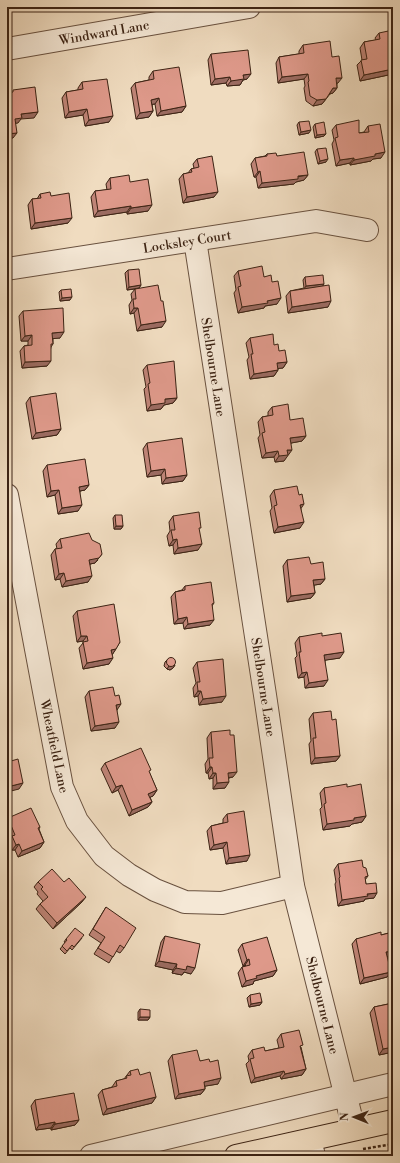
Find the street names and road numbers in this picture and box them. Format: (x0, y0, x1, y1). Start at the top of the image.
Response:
street label: Windward Lane (57, 17, 151, 49)
street label: Locksley Court (142, 227, 233, 257)
street label: Shelbourne Lane (197, 316, 229, 418)
street label: Shelbourne Lane (247, 636, 279, 738)
street label: Wheatfield Lane (36, 697, 72, 795)
street label: Shelbourne Lane (302, 955, 342, 1056)

